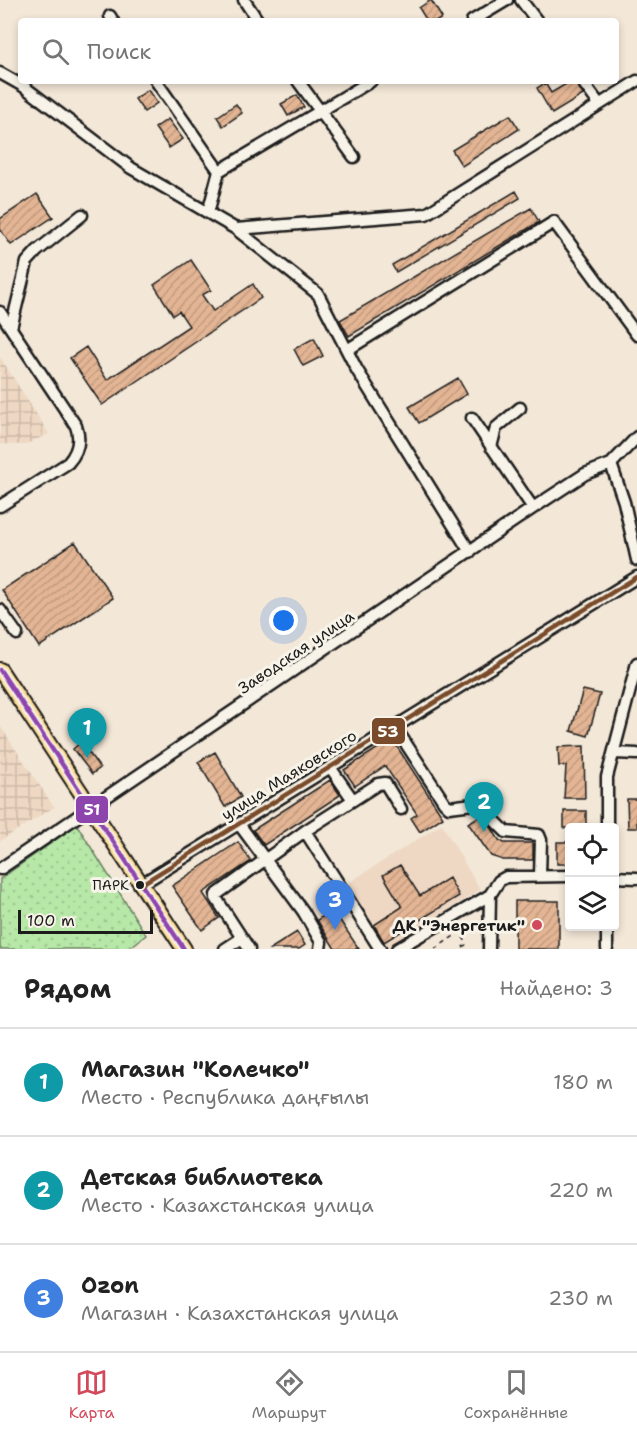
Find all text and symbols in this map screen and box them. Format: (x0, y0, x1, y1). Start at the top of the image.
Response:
search box (18, 18, 619, 84)
icon: search (39, 35, 72, 68)
text: Поиск (87, 37, 151, 66)
street label: Заводская улица (234, 605, 358, 699)
your location (269, 606, 298, 635)
pin: 1 (68, 708, 106, 758)
line badge: 53 (371, 717, 406, 745)
text: 53 (378, 721, 398, 742)
street label: улица Маяковского (217, 725, 361, 825)
pin: 2 (464, 782, 504, 832)
line badge: 51 (75, 795, 109, 824)
text: 51 (84, 799, 100, 820)
map controls (565, 823, 619, 931)
button: locate (565, 823, 619, 877)
place label: ПАРК (93, 876, 129, 894)
button: layers (565, 877, 619, 931)
marker: ПАРК (134, 879, 146, 891)
pin: 3 (316, 880, 354, 930)
scale bar (18, 907, 153, 934)
text: 100 m (27, 910, 75, 931)
place label: ДК "Энергетик" (393, 915, 525, 936)
marker: ДК "Энергетик" (530, 918, 544, 932)
text: Рядом (24, 971, 111, 1006)
text: Найдено: 3 (500, 975, 613, 1001)
text: Магазин "Колечко" (81, 1055, 309, 1084)
text: 1 (39, 1069, 48, 1095)
text: 180 m (553, 1069, 613, 1095)
text: Место · Республика даңғылы (81, 1084, 369, 1110)
text: Детская библиотека (81, 1163, 323, 1192)
text: 2 (37, 1177, 51, 1203)
text: 220 m (549, 1177, 613, 1203)
text: Место · Казахстанская улица (81, 1192, 374, 1218)
text: Ozon (81, 1271, 139, 1300)
text: 3 (37, 1285, 51, 1311)
text: 230 m (548, 1285, 613, 1311)
text: Магазин · Казахстанская улица (81, 1300, 398, 1326)
tab: Карта (69, 1366, 114, 1423)
tab: Маршрут (252, 1366, 326, 1423)
tab: Сохранённые (464, 1366, 568, 1423)

